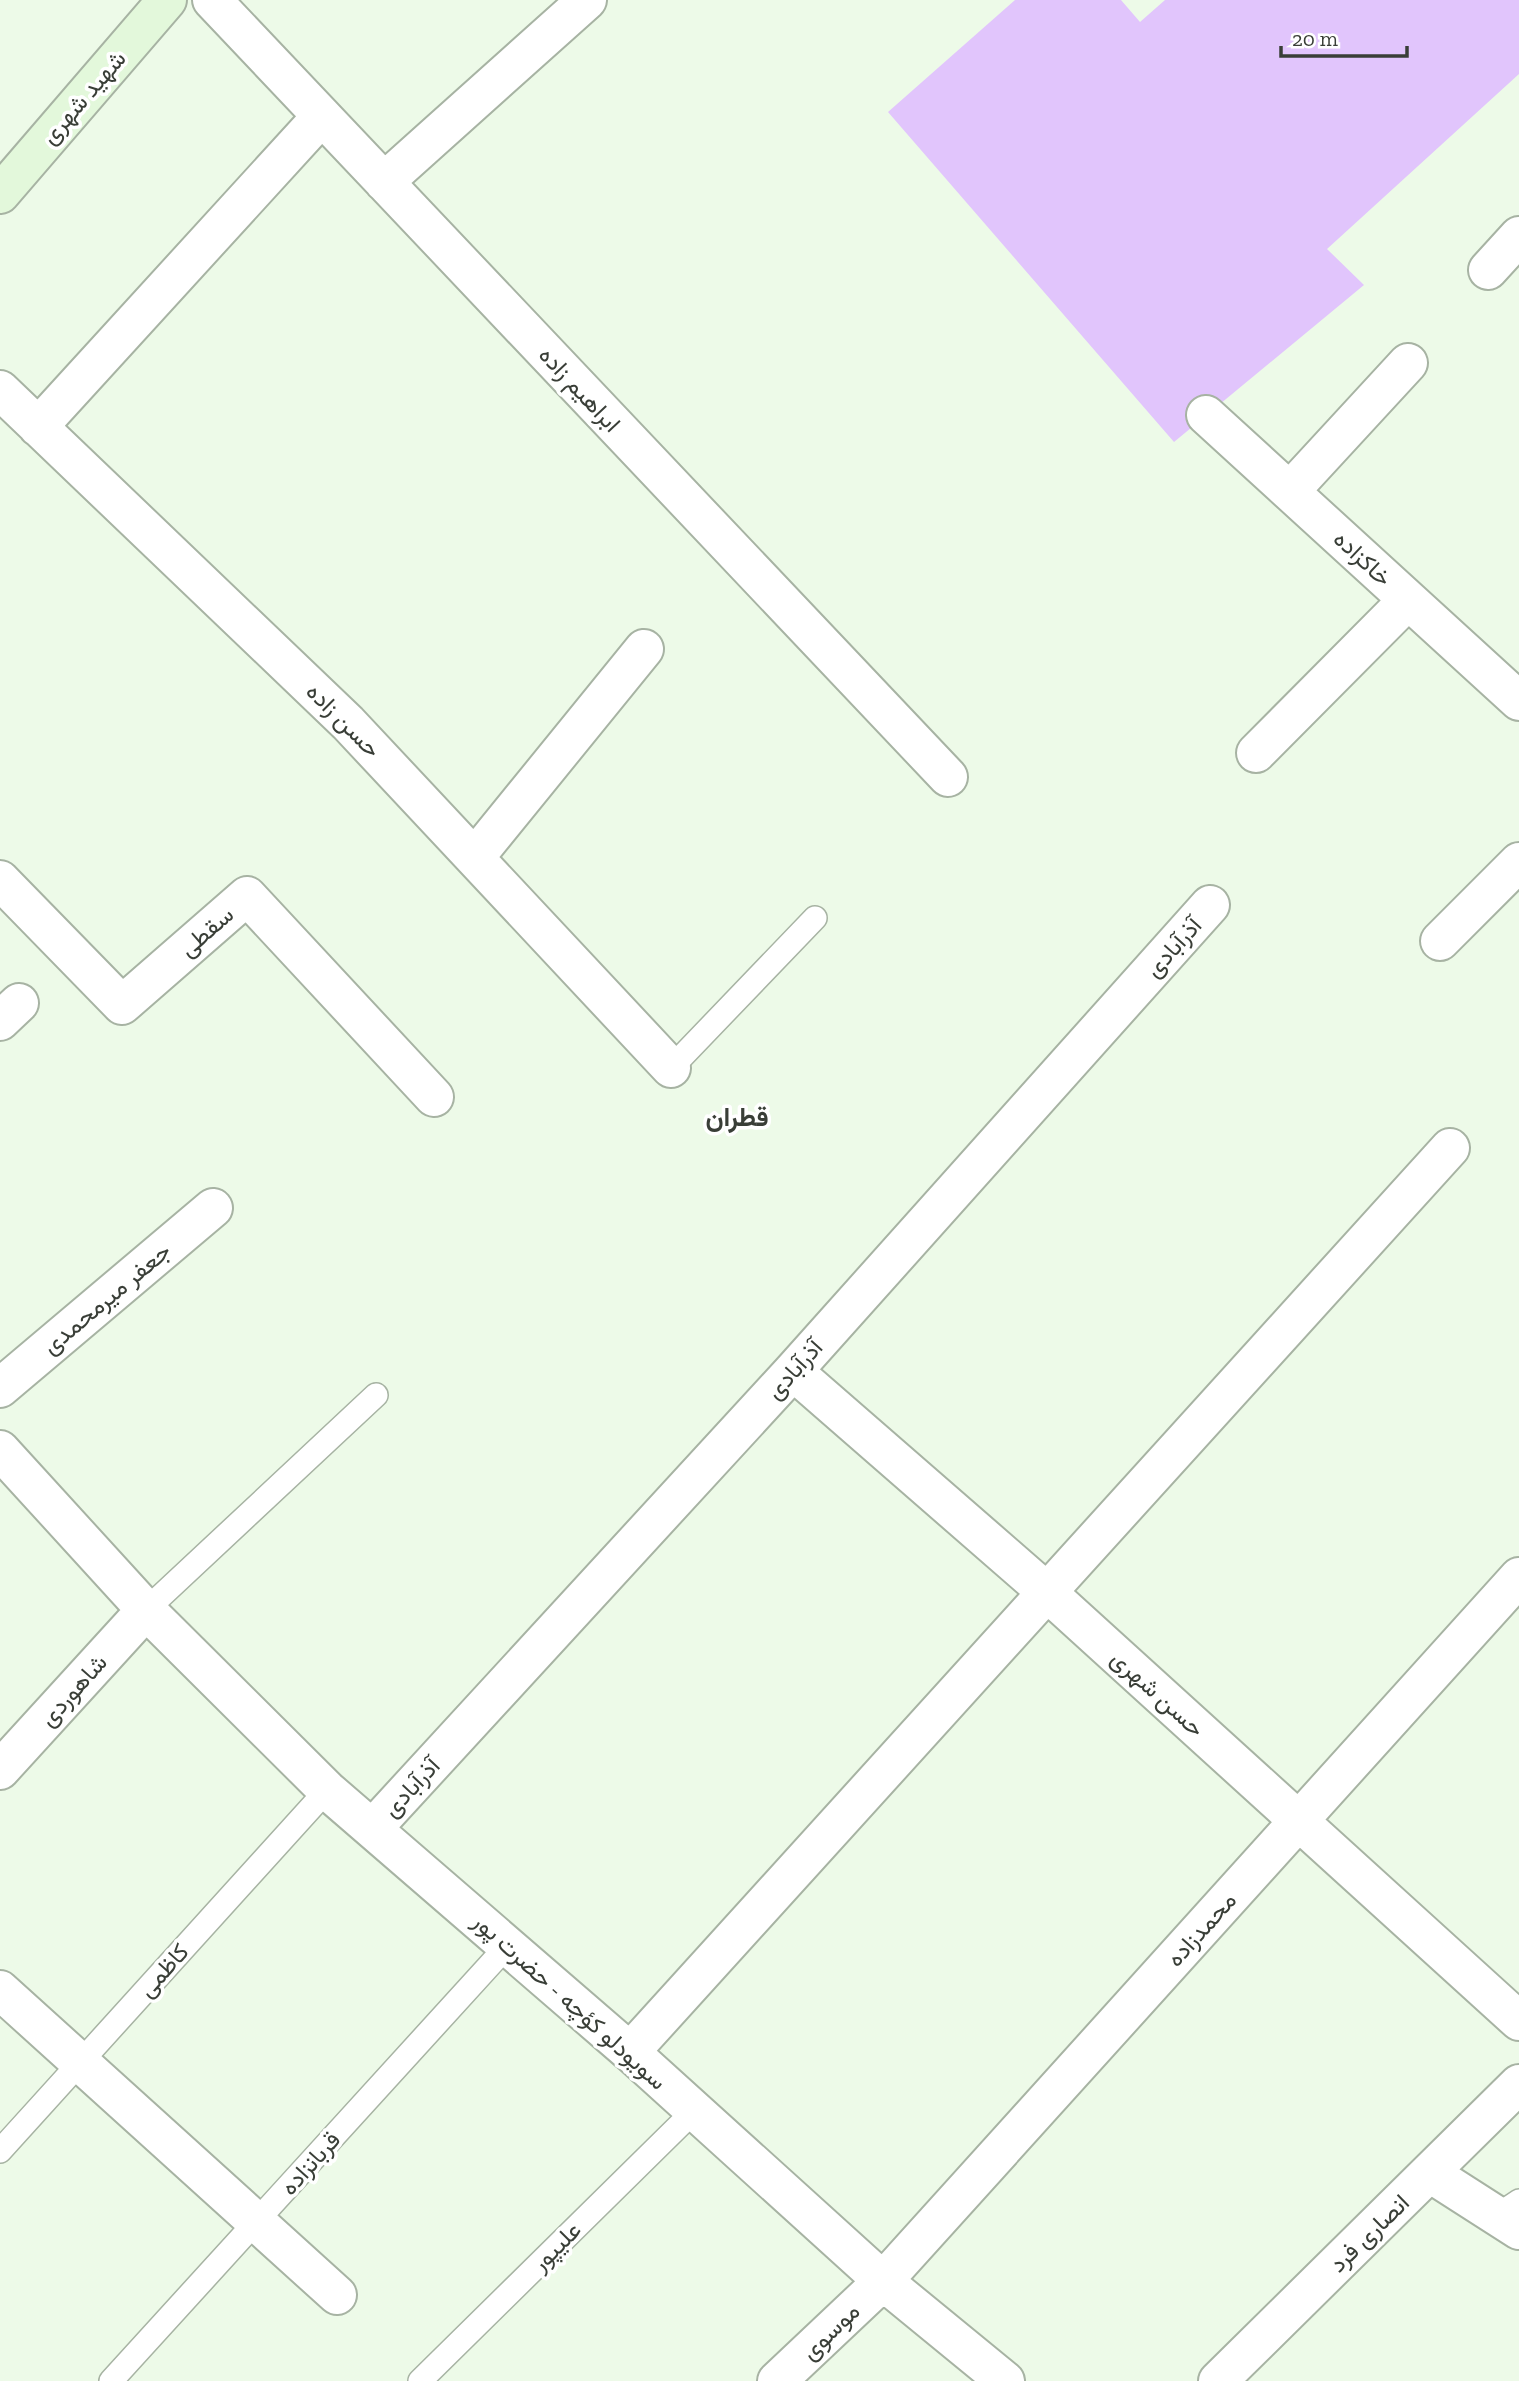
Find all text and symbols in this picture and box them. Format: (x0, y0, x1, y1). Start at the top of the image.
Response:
scale bar (1281, 14, 1407, 58)
text: 20 m (1292, 26, 1338, 51)
street label: شهید شهری (34, 44, 132, 151)
street label: ابراهیم زاده (532, 340, 627, 439)
street label: خاکزاده (1327, 524, 1398, 593)
street label: حسن زاده (300, 677, 387, 764)
street label: سقطی (173, 900, 239, 962)
street label: آذرآبادی (1138, 909, 1210, 984)
district label: قطران (705, 1101, 769, 1133)
street label: جعفر میرمحمدی (36, 1236, 177, 1361)
street label: آذرآبادی (759, 1331, 831, 1406)
street label: حسن شهری (1104, 1643, 1211, 1743)
street label: شاهوردی (33, 1648, 114, 1733)
street label: آذرآبادی (376, 1749, 448, 1824)
street label: محمدزاده (1160, 1886, 1243, 1973)
street label: سویودلو کؤچه - حضرت پور (465, 1906, 673, 2097)
street label: کاظمی (131, 1937, 195, 2003)
street label: قربانزاده (274, 2125, 347, 2202)
street label: انصاری فرد (1323, 2188, 1416, 2279)
street label: علیپور (524, 2215, 588, 2279)
street label: موسوی (795, 2296, 866, 2366)

